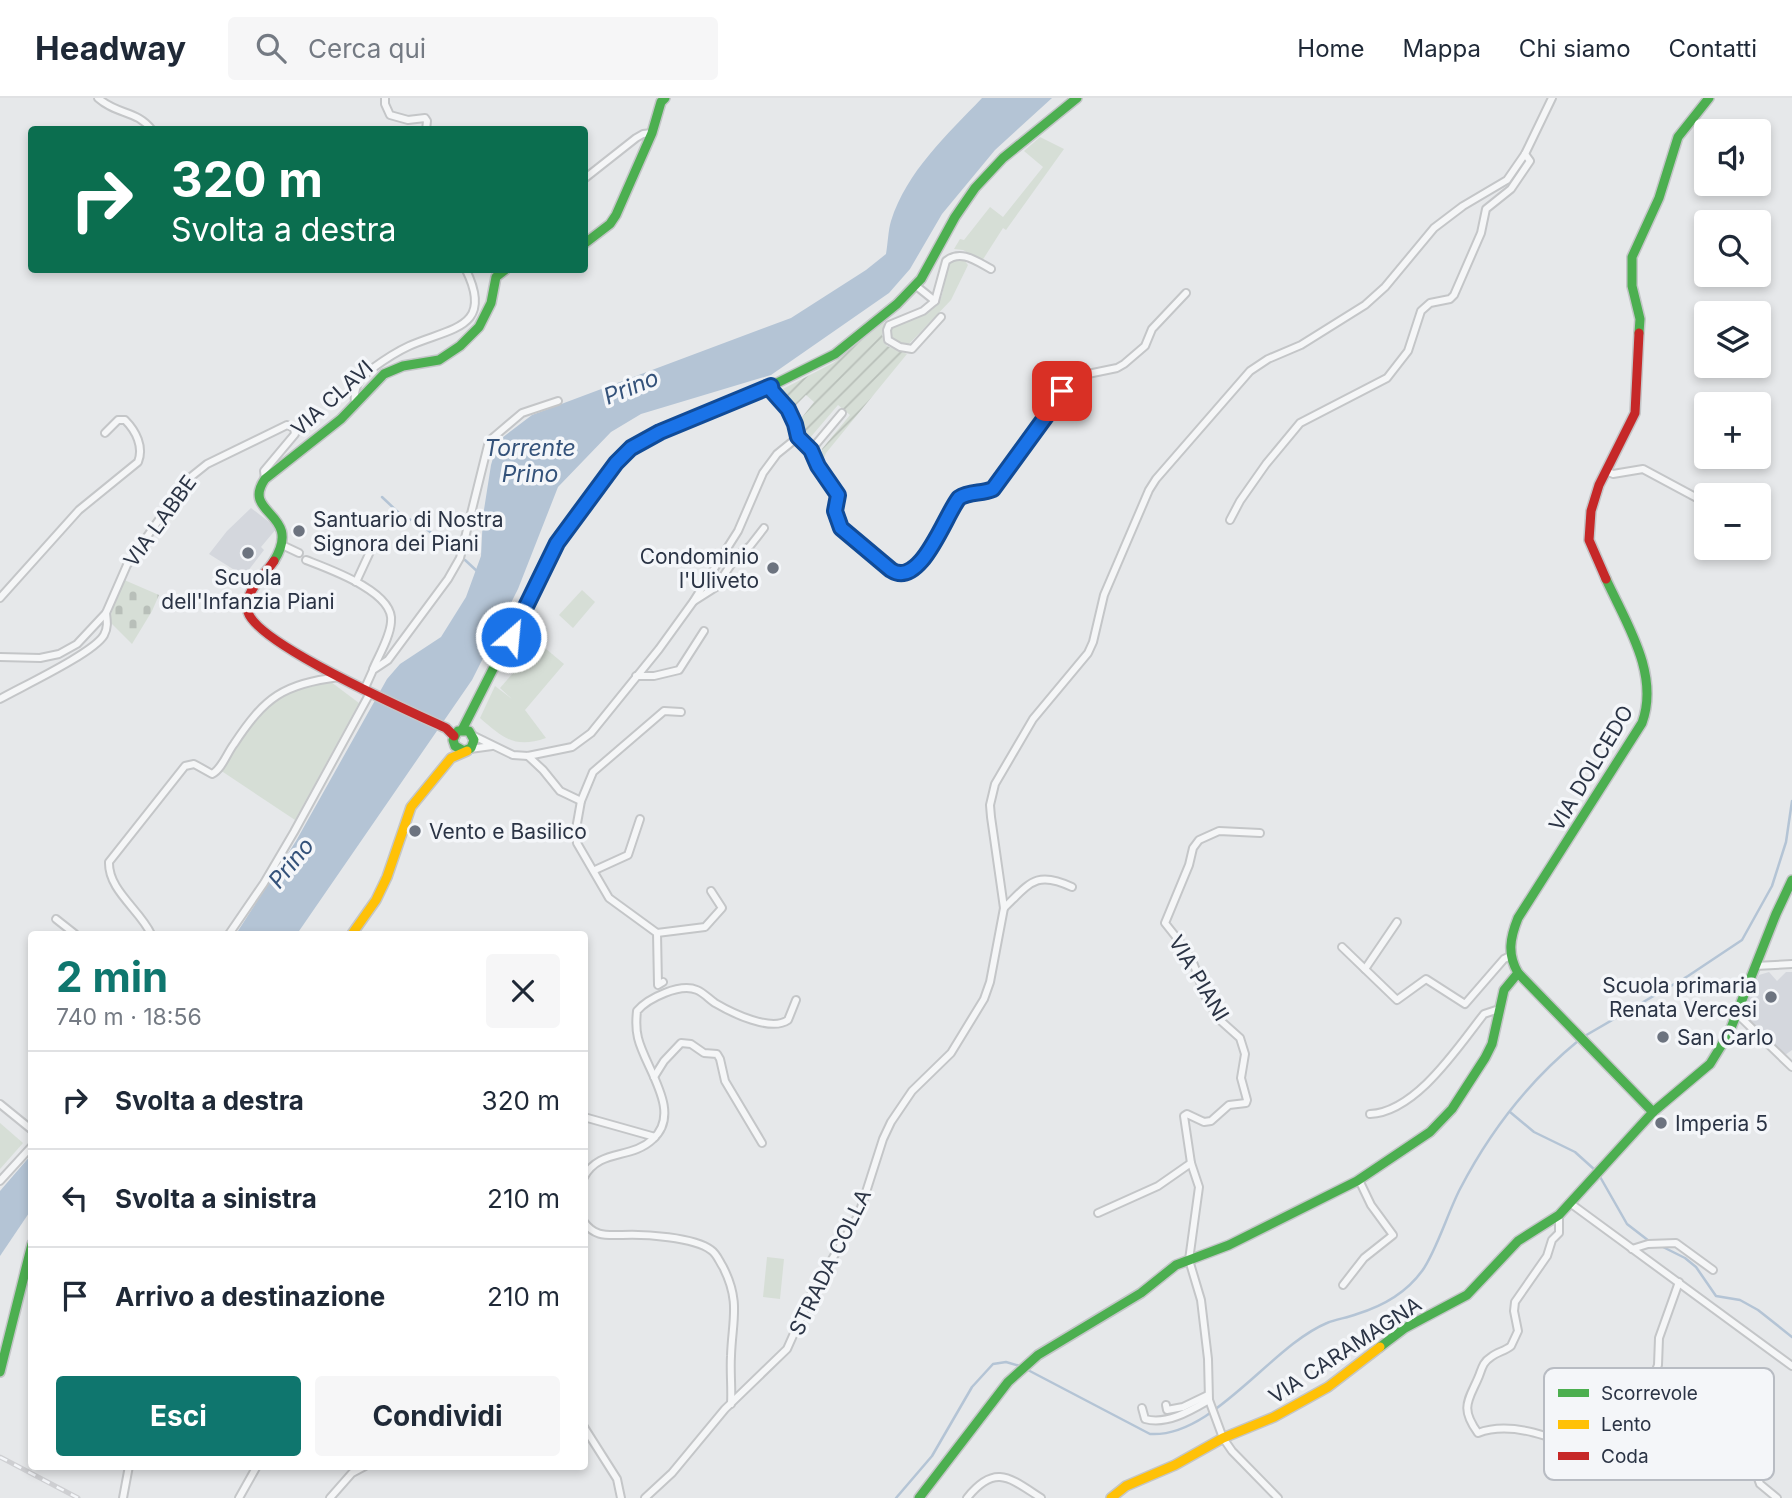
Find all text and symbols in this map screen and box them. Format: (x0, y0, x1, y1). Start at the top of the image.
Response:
search box (228, 17, 718, 80)
text: Headway (35, 28, 186, 68)
icon: search (252, 29, 290, 67)
text: Cerca qui (308, 33, 426, 64)
text: Home (1297, 34, 1365, 63)
text: Mappa (1403, 34, 1481, 63)
text: Chi siamo (1519, 34, 1631, 63)
text: Contatti (1669, 34, 1757, 63)
map controls (1694, 119, 1771, 560)
button: sound (1694, 119, 1771, 196)
text: 320 m (171, 150, 323, 209)
icon: right (56, 154, 147, 245)
text: Svolta a destra (171, 210, 396, 249)
button: search (1694, 210, 1771, 287)
button: layers (1694, 301, 1771, 378)
street label: VIA CLAVI (286, 355, 378, 441)
pin (1032, 361, 1092, 421)
water label: Prino (599, 363, 663, 411)
icon: arrive (1043, 372, 1081, 410)
button: + (1694, 392, 1771, 469)
water label: Torrente Prino (484, 434, 576, 488)
street label: VIA LABBE (118, 470, 202, 572)
button: − (1694, 483, 1771, 560)
place label: Santuario di Nostra Signora dei Piani (313, 507, 504, 556)
marker: Santuario di Nostra Signora dei Piani (291, 523, 307, 539)
place label: Condominio l'Uliveto (640, 544, 759, 593)
marker: Scuola dell'Infanzia Piani (240, 545, 256, 561)
marker: Condominio l'Uliveto (765, 560, 781, 576)
place label: Scuola dell'Infanzia Piani (161, 565, 335, 614)
position arrow (474, 600, 548, 674)
street label: VIA DOLCEDO (1544, 701, 1638, 835)
place label: Vento e Basilico (429, 819, 587, 844)
marker: Vento e Basilico (407, 823, 423, 839)
water label: Prino (262, 832, 320, 894)
street label: VIA PIANI (1164, 931, 1234, 1025)
text: 2 min (56, 951, 168, 1002)
button: close (486, 954, 560, 1028)
place label: Scuola primaria Renata Vercesi (1602, 973, 1757, 1022)
marker: Scuola primaria Renata Vercesi (1763, 989, 1779, 1005)
text: 740 m · 18:56 (56, 1003, 202, 1031)
place label: San Carlo (1677, 1025, 1774, 1050)
marker: San Carlo (1655, 1029, 1671, 1045)
icon: right (56, 1081, 94, 1119)
text: Svolta a destra (115, 1085, 304, 1116)
text: 320 m (482, 1085, 560, 1116)
place label: Imperia 5 (1675, 1111, 1768, 1136)
marker: Imperia 5 (1653, 1115, 1669, 1131)
icon: left (56, 1179, 94, 1217)
text: Svolta a sinistra (115, 1183, 317, 1214)
text: 210 m (487, 1183, 560, 1214)
street label: STRADA COLLA (784, 1185, 876, 1339)
icon: arrive (56, 1277, 94, 1315)
text: Arrivo a destinazione (115, 1281, 385, 1312)
text: 210 m (487, 1281, 560, 1312)
street label: VIA CARAMAGNA (1264, 1291, 1426, 1409)
legend (1544, 1368, 1774, 1480)
button: Esci (56, 1376, 301, 1456)
button: Condividi (315, 1376, 560, 1456)
text: Scorrevole (1601, 1382, 1698, 1405)
text: Lento (1601, 1413, 1651, 1436)
text: Coda (1601, 1445, 1649, 1468)

